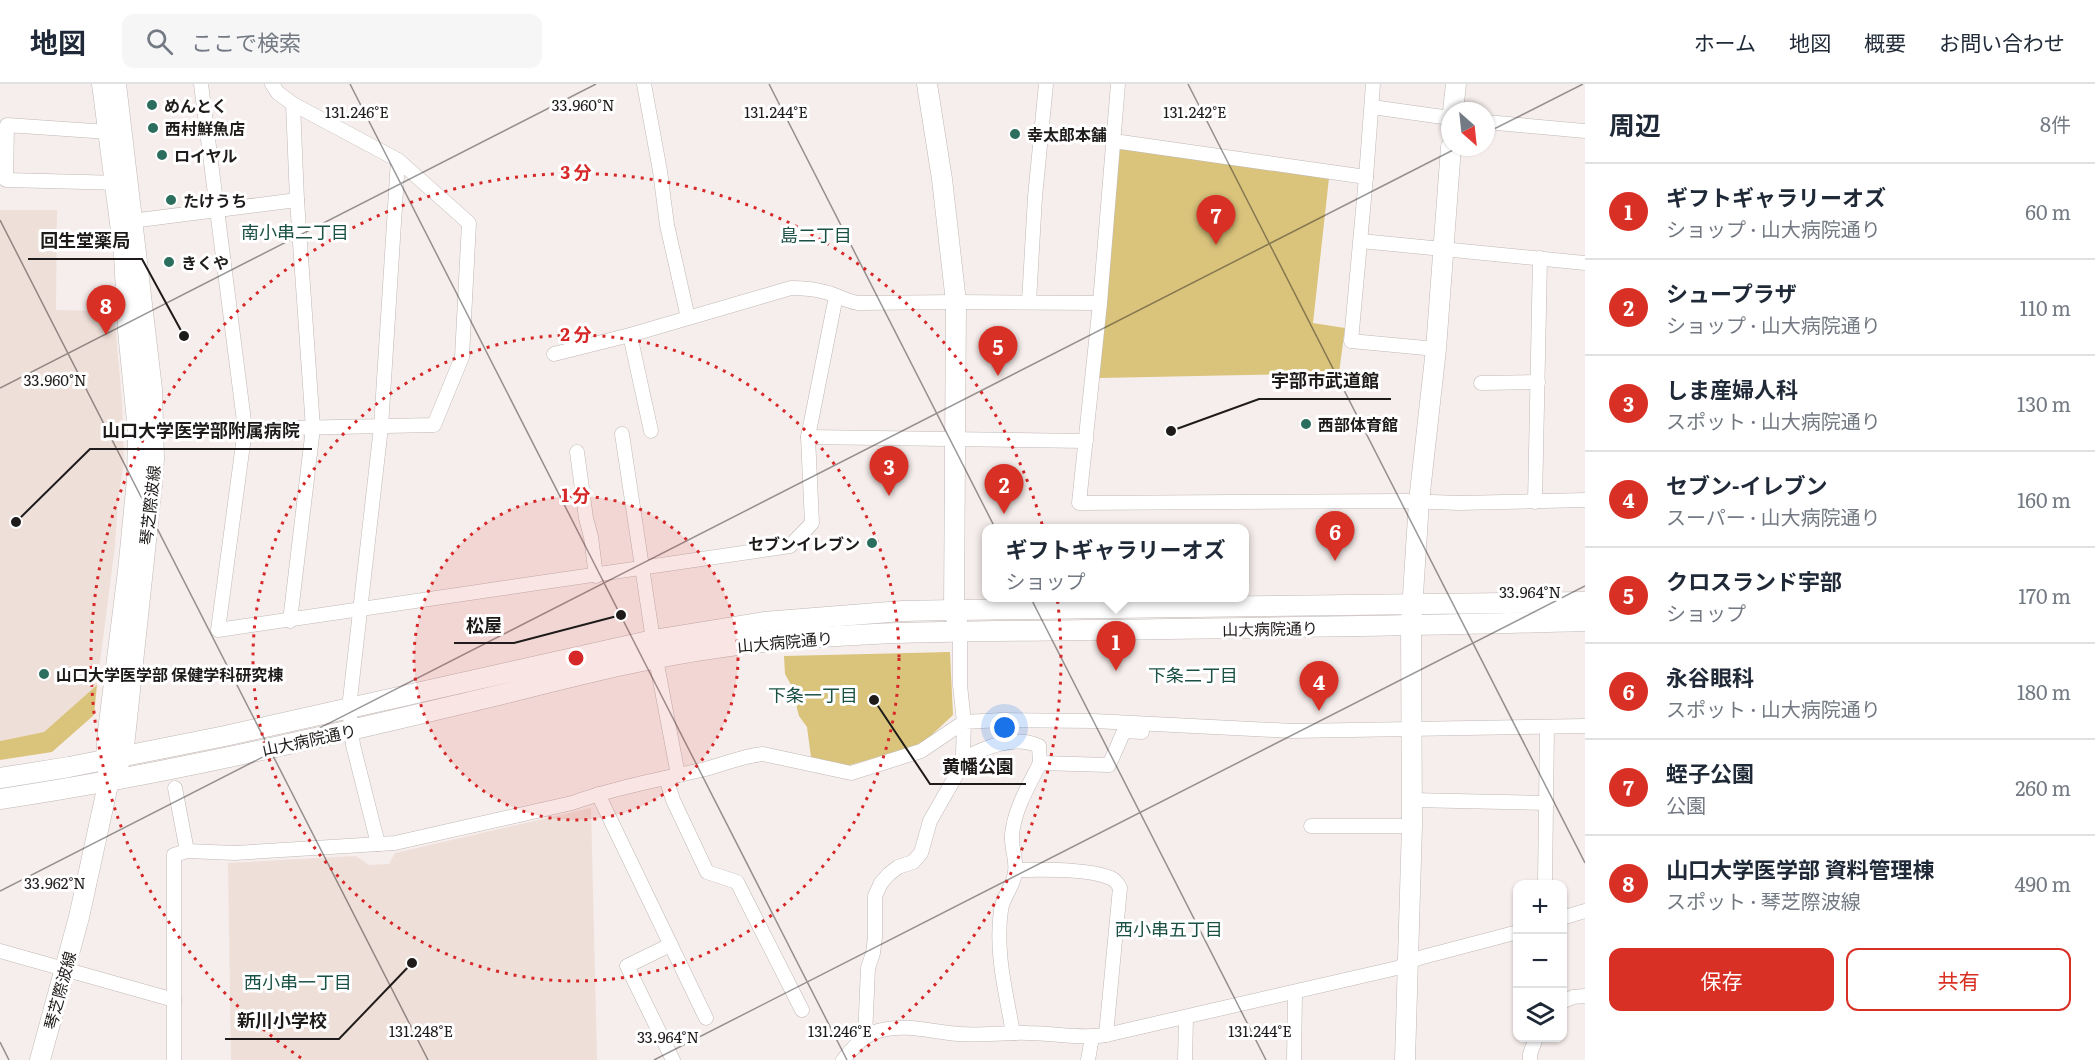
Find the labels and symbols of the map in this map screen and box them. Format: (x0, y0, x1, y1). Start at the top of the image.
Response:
place label: めんとく (164, 93, 228, 117)
text: 33.960°N (552, 93, 614, 116)
marker: めんとく (145, 98, 159, 112)
text: 131.246°E (325, 100, 389, 123)
text: 131.244°E (744, 100, 808, 123)
text: 131.242°E (1163, 100, 1227, 123)
north arrow (1441, 102, 1495, 156)
place label: 西村鮮魚店 (165, 116, 245, 140)
marker: 西村鮮魚店 (146, 121, 160, 135)
place label: 幸太郎本舗 (1027, 122, 1107, 146)
marker: 幸太郎本舗 (1008, 127, 1022, 141)
place label: ロイヤル (174, 143, 238, 167)
marker: ロイヤル (155, 148, 169, 162)
text: 3 分 (560, 158, 592, 185)
place label: たけうち (183, 188, 247, 212)
marker: たけうち (164, 193, 178, 207)
pin: 7 (1196, 196, 1236, 245)
district label: 南小串二丁目 (241, 218, 349, 245)
district label: 島二丁目 (780, 221, 852, 248)
callout: 回生堂薬局 (28, 223, 142, 259)
text: 回生堂薬局 (40, 226, 130, 253)
place label: きくや (181, 250, 229, 274)
marker: きくや (162, 255, 176, 269)
pin: 8 (86, 286, 126, 335)
text: 2 分 (560, 320, 592, 347)
pin: 5 (978, 326, 1018, 376)
callout: 宇部市武道館 (1259, 363, 1391, 399)
text: 宇部市武道館 (1271, 366, 1379, 393)
text: 33.960°N (24, 368, 86, 391)
place label: 西部体育館 (1318, 412, 1398, 436)
callout: 山口大学医学部附属病院 (90, 413, 312, 449)
text: 山口大学医学部附属病院 (102, 416, 300, 443)
marker: 西部体育館 (1299, 417, 1313, 431)
pin: 3 (870, 446, 908, 496)
street label: 琴芝際波線 (133, 464, 165, 546)
pin: 2 (984, 464, 1024, 514)
text: 1 分 (561, 481, 591, 508)
pin: 6 (1316, 512, 1354, 561)
place label: セブンイレブン (748, 531, 860, 555)
marker: セブンイレブン (865, 536, 879, 550)
text: 33.964°N (1499, 580, 1561, 603)
callout: 松屋 (454, 607, 514, 643)
text: 松屋 (466, 611, 502, 638)
street label: 山大病院通り (1222, 615, 1318, 641)
pin: 1 (1096, 622, 1136, 671)
street label: 山大病院通り (736, 625, 834, 657)
centre of rings (566, 648, 586, 668)
district label: 下条二丁目 (1148, 661, 1238, 688)
place label: 山口大学医学部 保健学科研究棟 (56, 662, 283, 686)
pin: 4 (1300, 662, 1338, 711)
marker: 山口大学医学部 保健学科研究棟 (37, 667, 51, 681)
district label: 下条一丁目 (768, 681, 858, 708)
your location (990, 713, 1019, 742)
street label: 山大病院通り (260, 717, 358, 761)
callout: 黄幡公園 (930, 748, 1026, 784)
text: 黄幡公園 (942, 752, 1014, 779)
text: 33.962°N (24, 871, 86, 894)
district label: 西小串五丁目 (1115, 915, 1223, 942)
street label: 琴芝際波線 (37, 948, 81, 1032)
district label: 西小串一丁目 (244, 968, 352, 995)
callout: 新川小学校 (225, 1003, 339, 1039)
text: 新川小学校 (237, 1006, 327, 1033)
text: 131.248°E (389, 1019, 453, 1042)
text: 131.246°E (808, 1019, 872, 1042)
text: 131.244°E (1228, 1019, 1292, 1042)
text: 33.964°N (637, 1025, 699, 1048)

